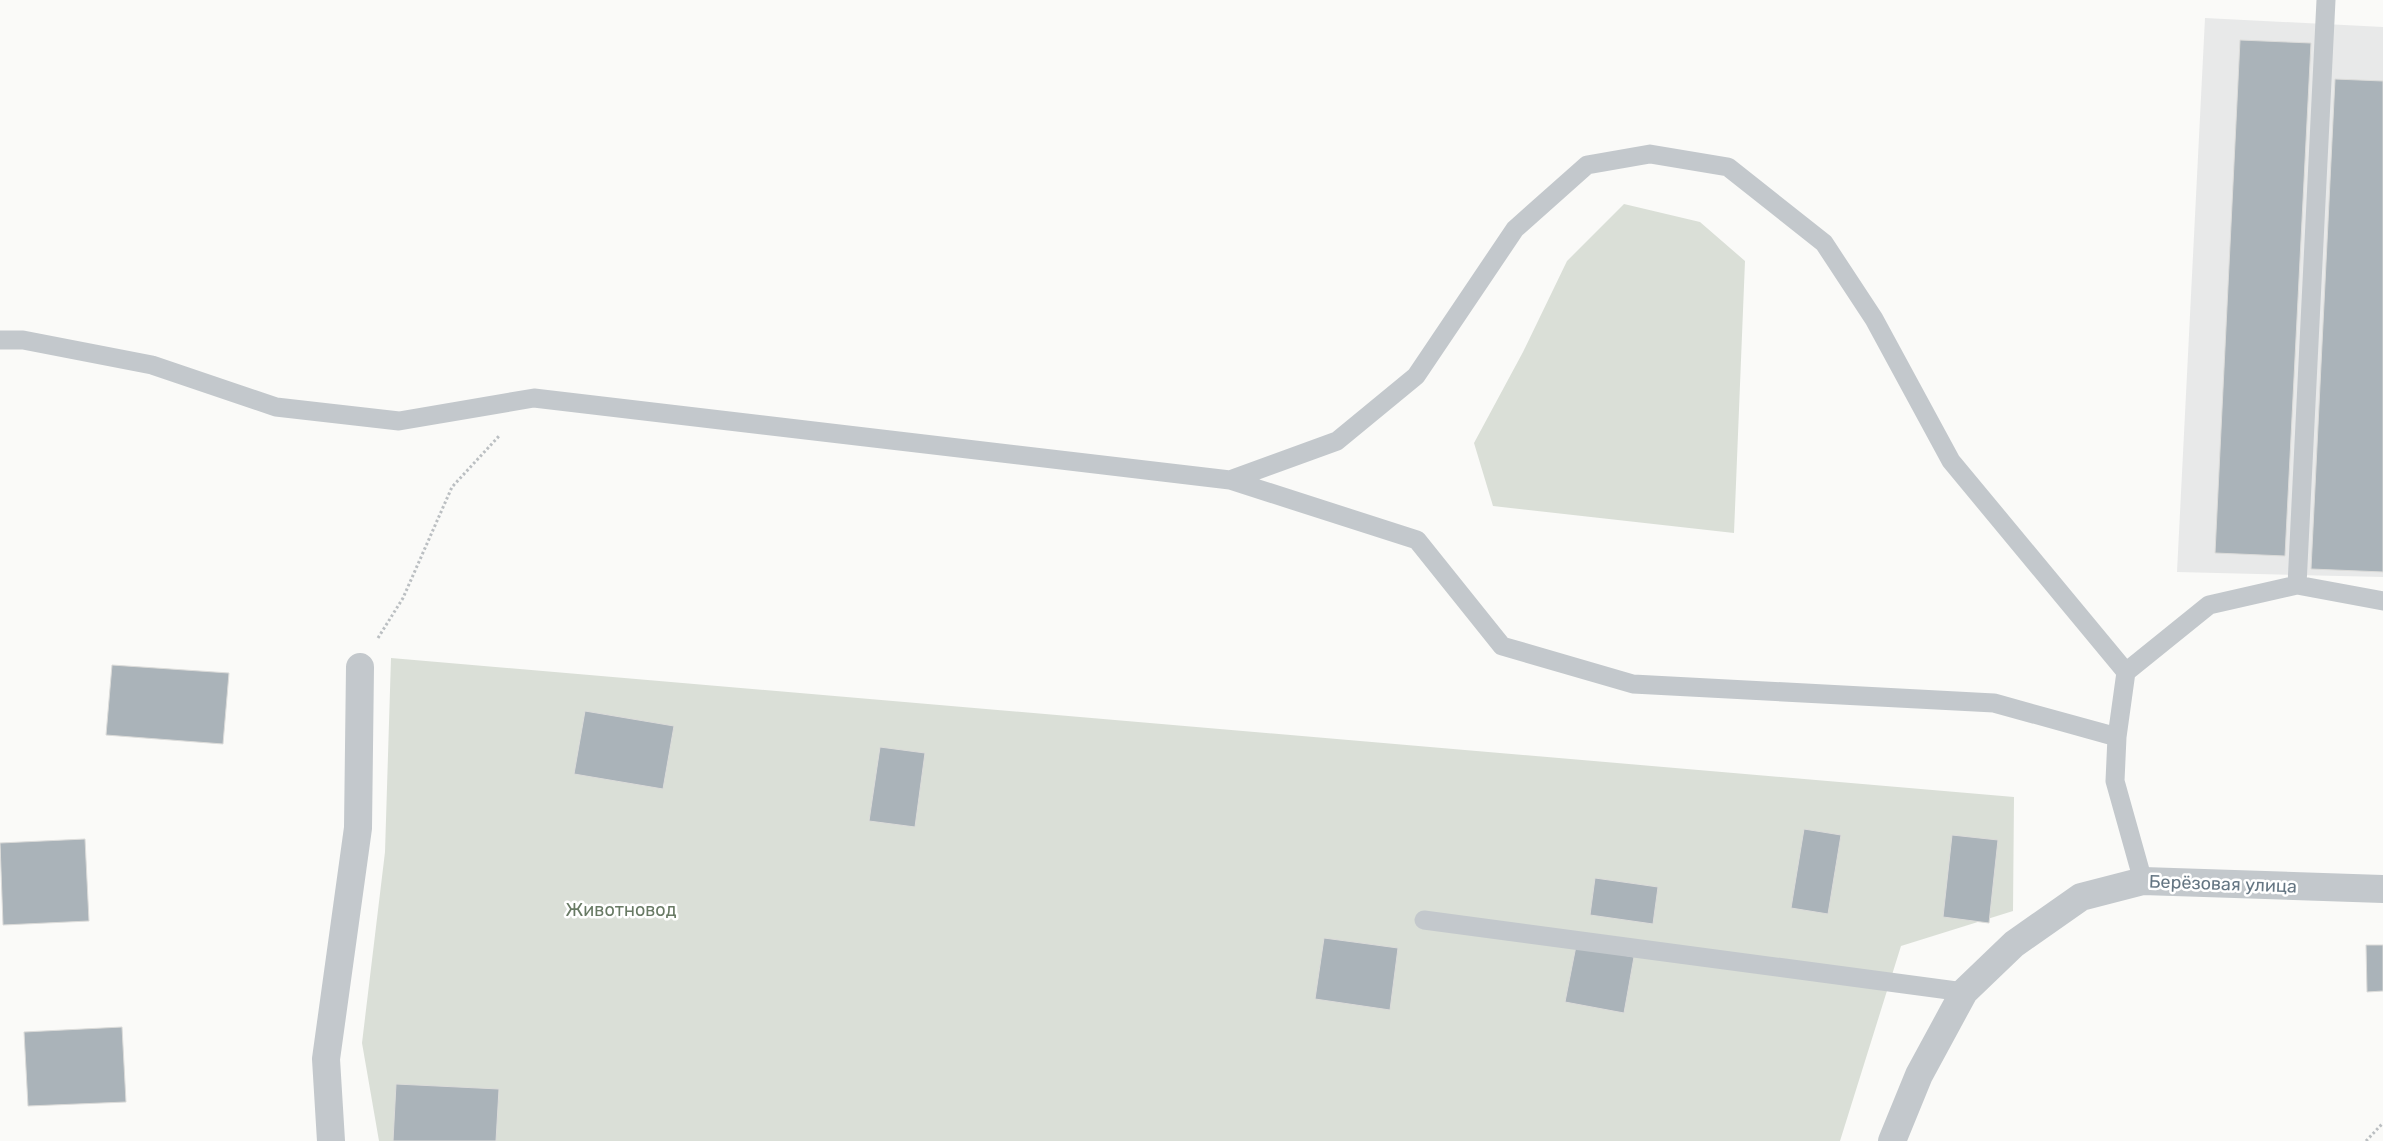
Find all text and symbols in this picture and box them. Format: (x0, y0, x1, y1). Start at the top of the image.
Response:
street label: Берёзовая улица (2149, 870, 2297, 898)
park label: Животновод (566, 899, 677, 921)

